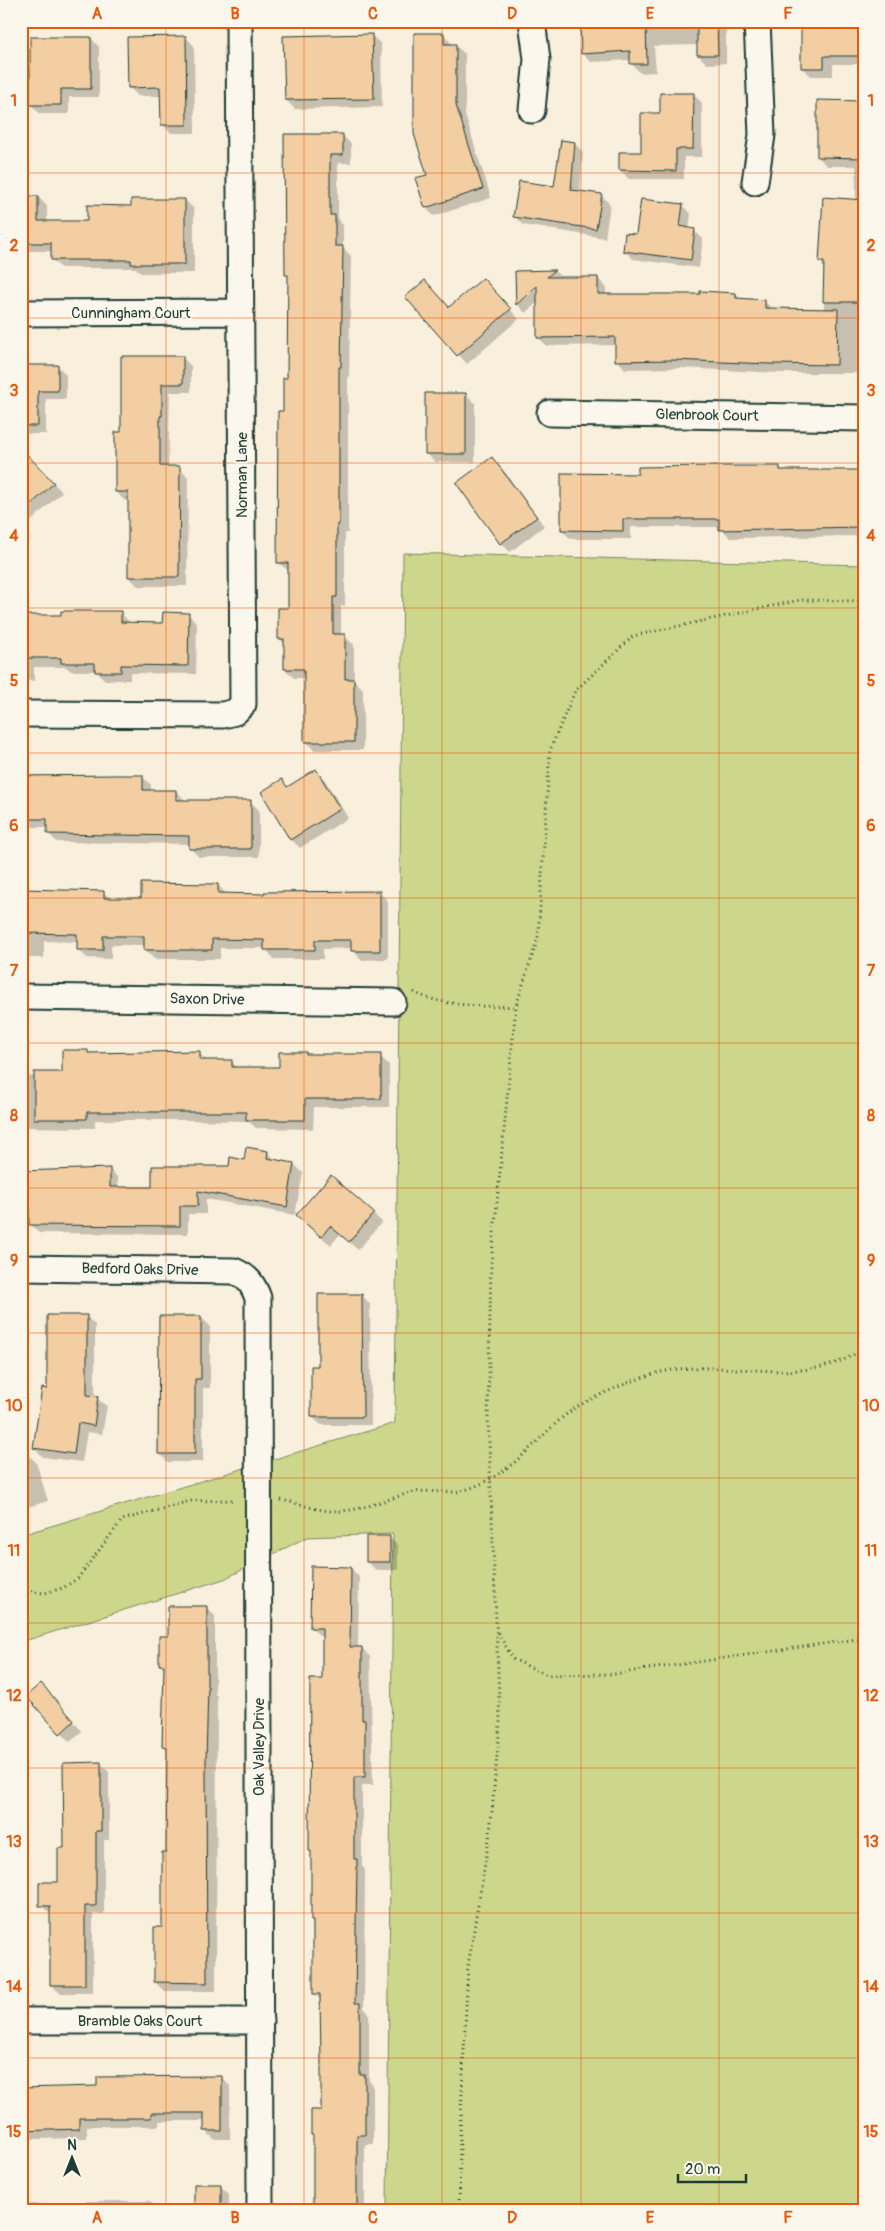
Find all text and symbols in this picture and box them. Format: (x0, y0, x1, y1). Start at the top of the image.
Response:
text: A (92, 4, 103, 24)
text: B (230, 4, 240, 24)
text: C (368, 4, 378, 24)
text: D (507, 4, 517, 24)
text: E (646, 4, 655, 24)
text: F (783, 4, 793, 24)
text: 1 (11, 91, 17, 111)
text: 1 (868, 91, 874, 111)
text: 2 (10, 236, 19, 256)
text: 2 (867, 236, 876, 256)
street label: Cunningham Court (71, 304, 192, 323)
text: 3 (10, 381, 19, 401)
text: 3 (867, 381, 876, 401)
street label: Glenbrook Court (655, 405, 760, 426)
street label: Norman Lane (233, 431, 252, 518)
text: 4 (9, 526, 19, 546)
text: 4 (866, 526, 876, 546)
text: 5 (10, 671, 19, 691)
text: 5 (867, 671, 876, 691)
text: 6 (9, 816, 19, 836)
text: 6 (866, 816, 876, 836)
text: 7 (10, 961, 19, 981)
text: 7 (867, 961, 876, 981)
street label: Saxon Drive (169, 989, 245, 1010)
text: 8 (10, 1106, 18, 1126)
text: 8 (867, 1106, 875, 1126)
text: 9 (10, 1251, 18, 1271)
text: 9 (867, 1251, 875, 1271)
street label: Bedford Oaks Drive (81, 1259, 199, 1280)
text: 10 (5, 1396, 23, 1416)
text: 10 (862, 1396, 880, 1416)
text: 11 (8, 1541, 20, 1561)
text: 11 (865, 1541, 877, 1561)
text: 12 (6, 1686, 22, 1706)
text: 12 (863, 1686, 879, 1706)
street label: Oak Valley Drive (250, 1697, 269, 1796)
text: 13 (6, 1832, 22, 1852)
text: 13 (863, 1832, 879, 1852)
text: 14 (6, 1977, 22, 1997)
text: 14 (863, 1977, 879, 1997)
street label: Bramble Oaks Court (78, 2012, 203, 2031)
text: 15 (7, 2122, 22, 2142)
text: 15 (864, 2122, 879, 2142)
north arrow (48, 2134, 98, 2184)
text: N (67, 2137, 77, 2154)
scale bar (678, 2151, 745, 2183)
text: 20 m (685, 2160, 720, 2179)
text: A (92, 2208, 103, 2228)
text: B (230, 2208, 240, 2228)
text: C (368, 2208, 378, 2228)
text: D (507, 2208, 517, 2228)
text: E (646, 2208, 655, 2228)
text: F (783, 2208, 793, 2228)

